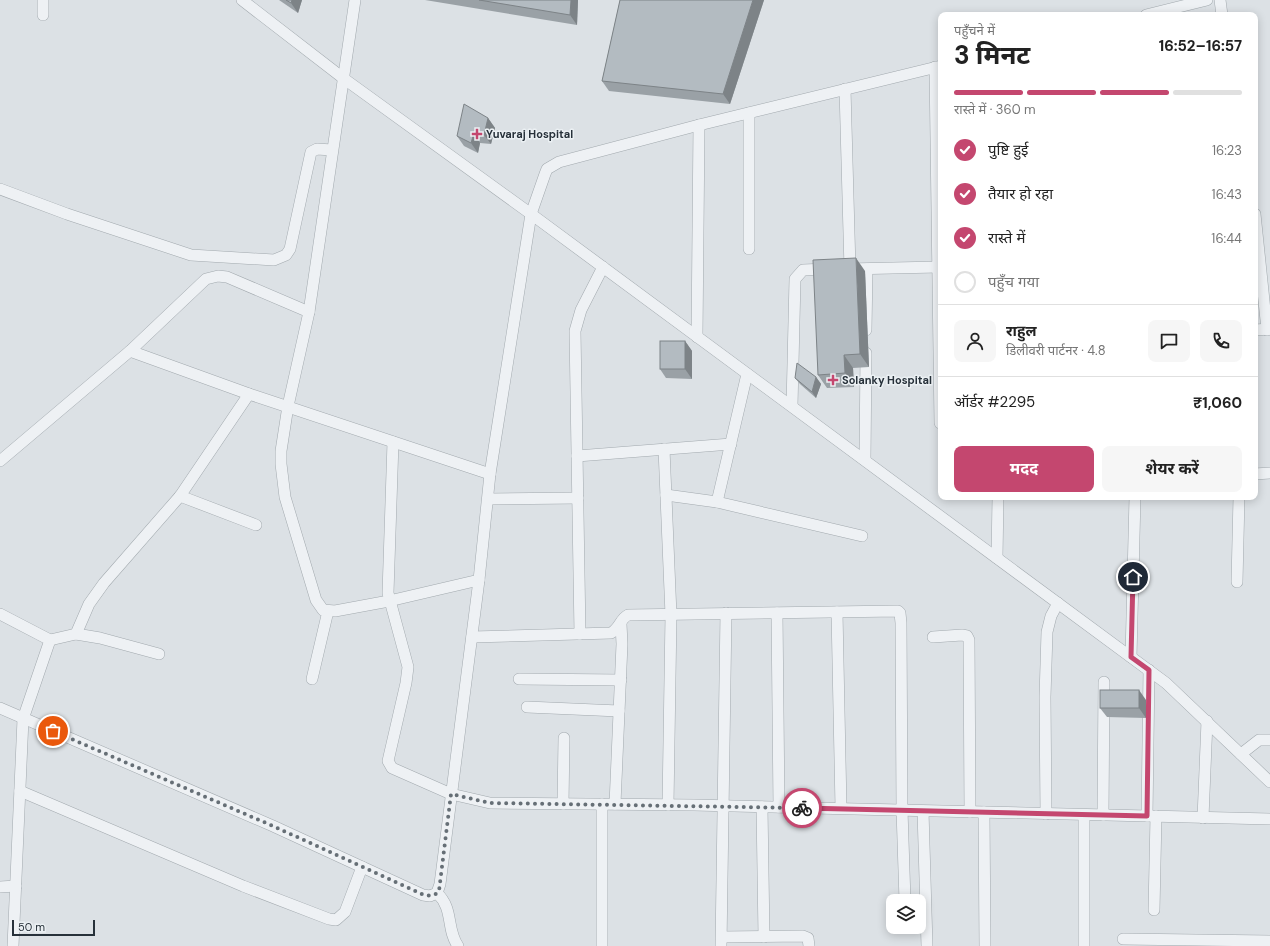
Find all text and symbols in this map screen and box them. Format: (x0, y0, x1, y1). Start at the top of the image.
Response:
text: पहुँचने में (954, 22, 995, 39)
text: 16:52–16:57 (1159, 36, 1242, 56)
text: 3 मिनट (954, 38, 1030, 72)
text: रास्ते में · 360 m (954, 101, 1036, 118)
place label: Yuvaraj Hospital (486, 127, 573, 141)
marker: Yuvaraj Hospital (471, 128, 483, 140)
icon: check (954, 139, 976, 161)
text: पुष्टि हुई (988, 140, 1029, 160)
text: 16:23 (1212, 142, 1242, 159)
icon: check (954, 183, 976, 205)
text: तैयार हो रहा (988, 184, 1053, 204)
text: 16:43 (1212, 186, 1242, 203)
icon: check (954, 227, 976, 249)
text: रास्ते में (988, 228, 1025, 248)
text: 16:44 (1211, 230, 1242, 247)
text: पहुँच गया (988, 272, 1039, 292)
button: person (954, 320, 996, 362)
button: chat (1148, 320, 1190, 362)
button: phone (1200, 320, 1242, 362)
text: राहुल (1006, 321, 1037, 341)
text: डिलीवरी पार्टनर · 4.8 (1006, 342, 1106, 359)
place label: Solanky Hospital (842, 373, 932, 387)
marker: Solanky Hospital (827, 374, 839, 386)
text: ऑर्डर #2295 (954, 392, 1035, 412)
text: ₹1,060 (1193, 393, 1242, 413)
button: मदद (954, 446, 1094, 492)
button: शेयर करें (1102, 446, 1242, 492)
pin (1116, 560, 1150, 594)
icon: home (1122, 566, 1144, 588)
pin (36, 714, 70, 748)
icon: bag (42, 720, 64, 742)
courier (782, 788, 822, 828)
icon: bike (791, 797, 813, 819)
map controls (886, 894, 926, 934)
button: layers (886, 894, 926, 934)
scale bar (12, 918, 95, 937)
text: 50 m (18, 920, 45, 934)

